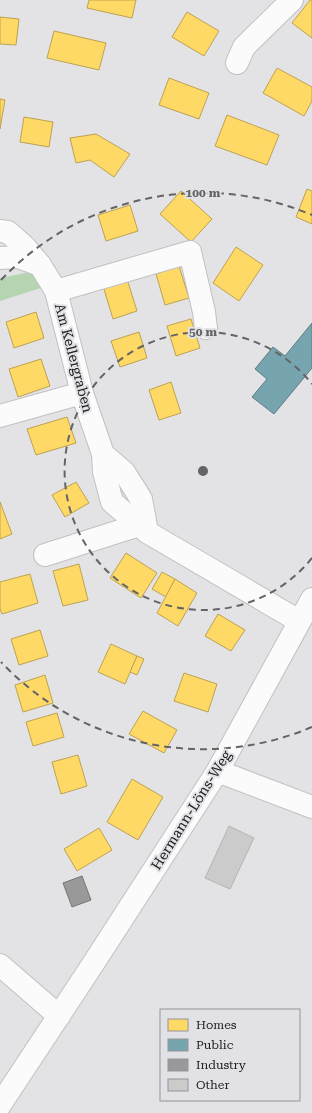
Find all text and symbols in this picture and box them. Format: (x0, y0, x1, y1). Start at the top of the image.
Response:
text: 100 m (186, 186, 221, 200)
street label: Am Kellergraben (52, 302, 96, 414)
text: 50 m (189, 325, 217, 339)
centre of rings (196, 464, 210, 478)
street label: Hermann-Löns-Weg (148, 747, 234, 873)
legend (160, 1009, 300, 1101)
text: Homes (196, 1018, 237, 1032)
text: Public (196, 1038, 234, 1052)
text: Industry (196, 1058, 247, 1072)
text: Other (196, 1078, 229, 1092)

